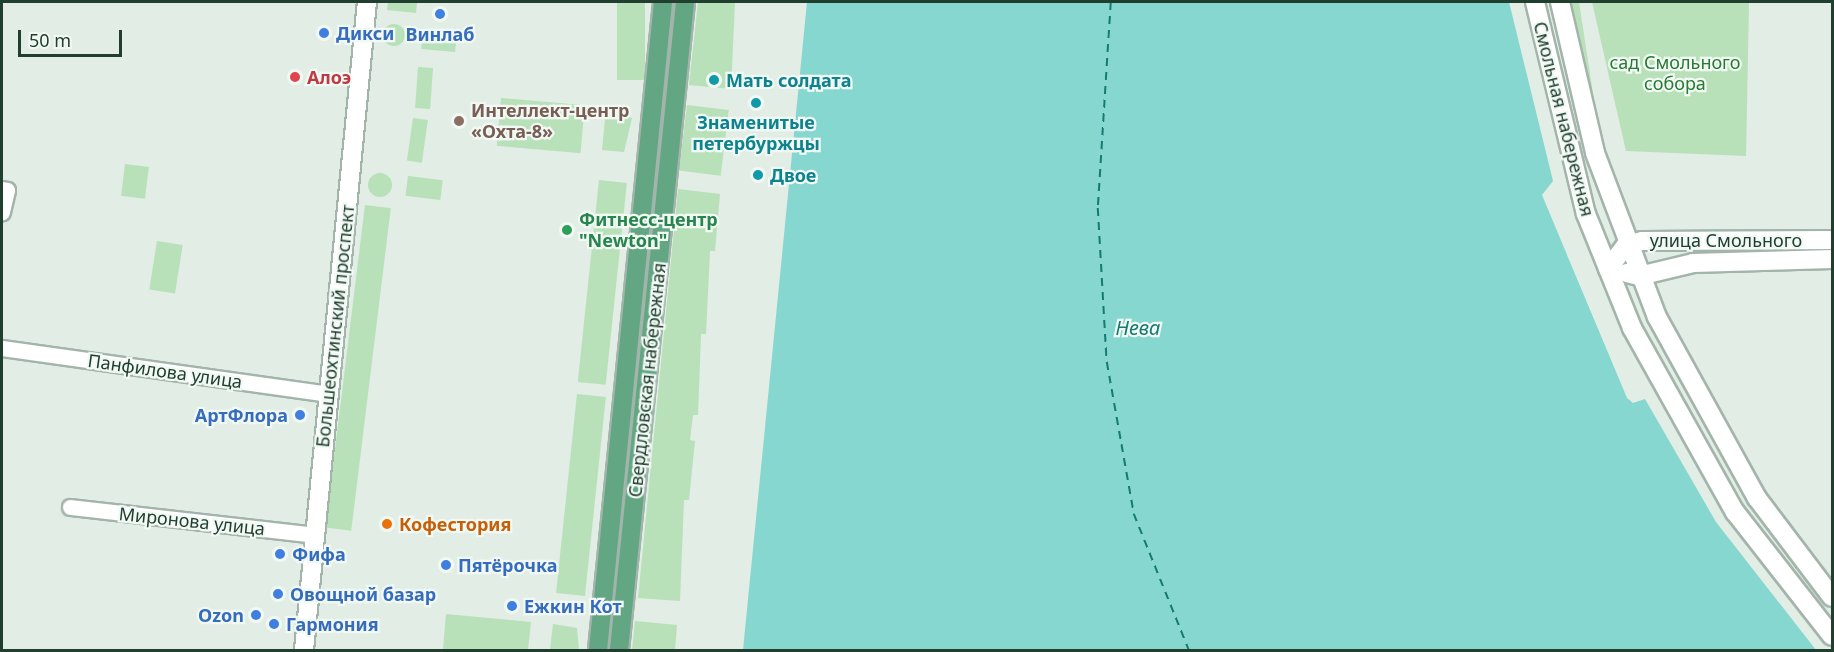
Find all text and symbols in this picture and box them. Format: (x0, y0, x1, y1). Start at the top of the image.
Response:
marker: Винлаб (433, 7, 447, 21)
scale bar (21, 18, 124, 56)
street label: Смольная набережная (1529, 19, 1599, 219)
place label: Дикси (336, 22, 394, 44)
place label: Винлаб (405, 23, 475, 45)
marker: Дикси (317, 26, 331, 40)
text: 50 m (29, 28, 71, 52)
park label: сад Смольного собора (1609, 52, 1741, 94)
place label: Алоэ (307, 66, 351, 88)
place label: Мать солдата (726, 69, 851, 91)
marker: Алоэ (288, 70, 302, 84)
marker: Мать солдата (707, 73, 721, 87)
marker: Знаменитые петербуржцы (749, 96, 763, 110)
place label: Интеллект-центр «Охта-8» (471, 100, 630, 142)
place label: Знаменитые петербуржцы (692, 112, 820, 154)
marker: Интеллект-центр «Охта-8» (452, 114, 466, 128)
place label: Двое (770, 164, 816, 186)
marker: Двое (751, 168, 765, 182)
street label: Большеохтинский проспект (312, 204, 358, 448)
place label: Фитнесс-центр "Newton" (579, 209, 718, 252)
marker: Фитнесс-центр "Newton" (560, 223, 574, 237)
street label: улица Смольного (1650, 229, 1802, 251)
street label: Свердловская набережная (624, 262, 670, 498)
water label: Нева (1116, 315, 1160, 339)
street label: Панфилова улица (86, 349, 244, 393)
place label: АртФлора (195, 404, 288, 426)
marker: АртФлора (293, 408, 307, 422)
street label: Миронова улица (118, 503, 266, 539)
place label: Кофестория (399, 513, 511, 535)
marker: Кофестория (380, 517, 394, 531)
place label: Фифа (292, 543, 346, 565)
marker: Фифа (273, 547, 287, 561)
place label: Пятёрочка (458, 554, 557, 576)
marker: Пятёрочка (439, 558, 453, 572)
place label: Овощной базар (290, 583, 436, 605)
marker: Овощной базар (271, 587, 285, 601)
place label: Ежкин Кот (524, 595, 622, 617)
marker: Ежкин Кот (505, 599, 519, 613)
place label: Ozon (198, 604, 244, 626)
marker: Ozon (249, 608, 263, 622)
place label: Гармония (286, 613, 379, 635)
marker: Гармония (267, 617, 281, 631)

